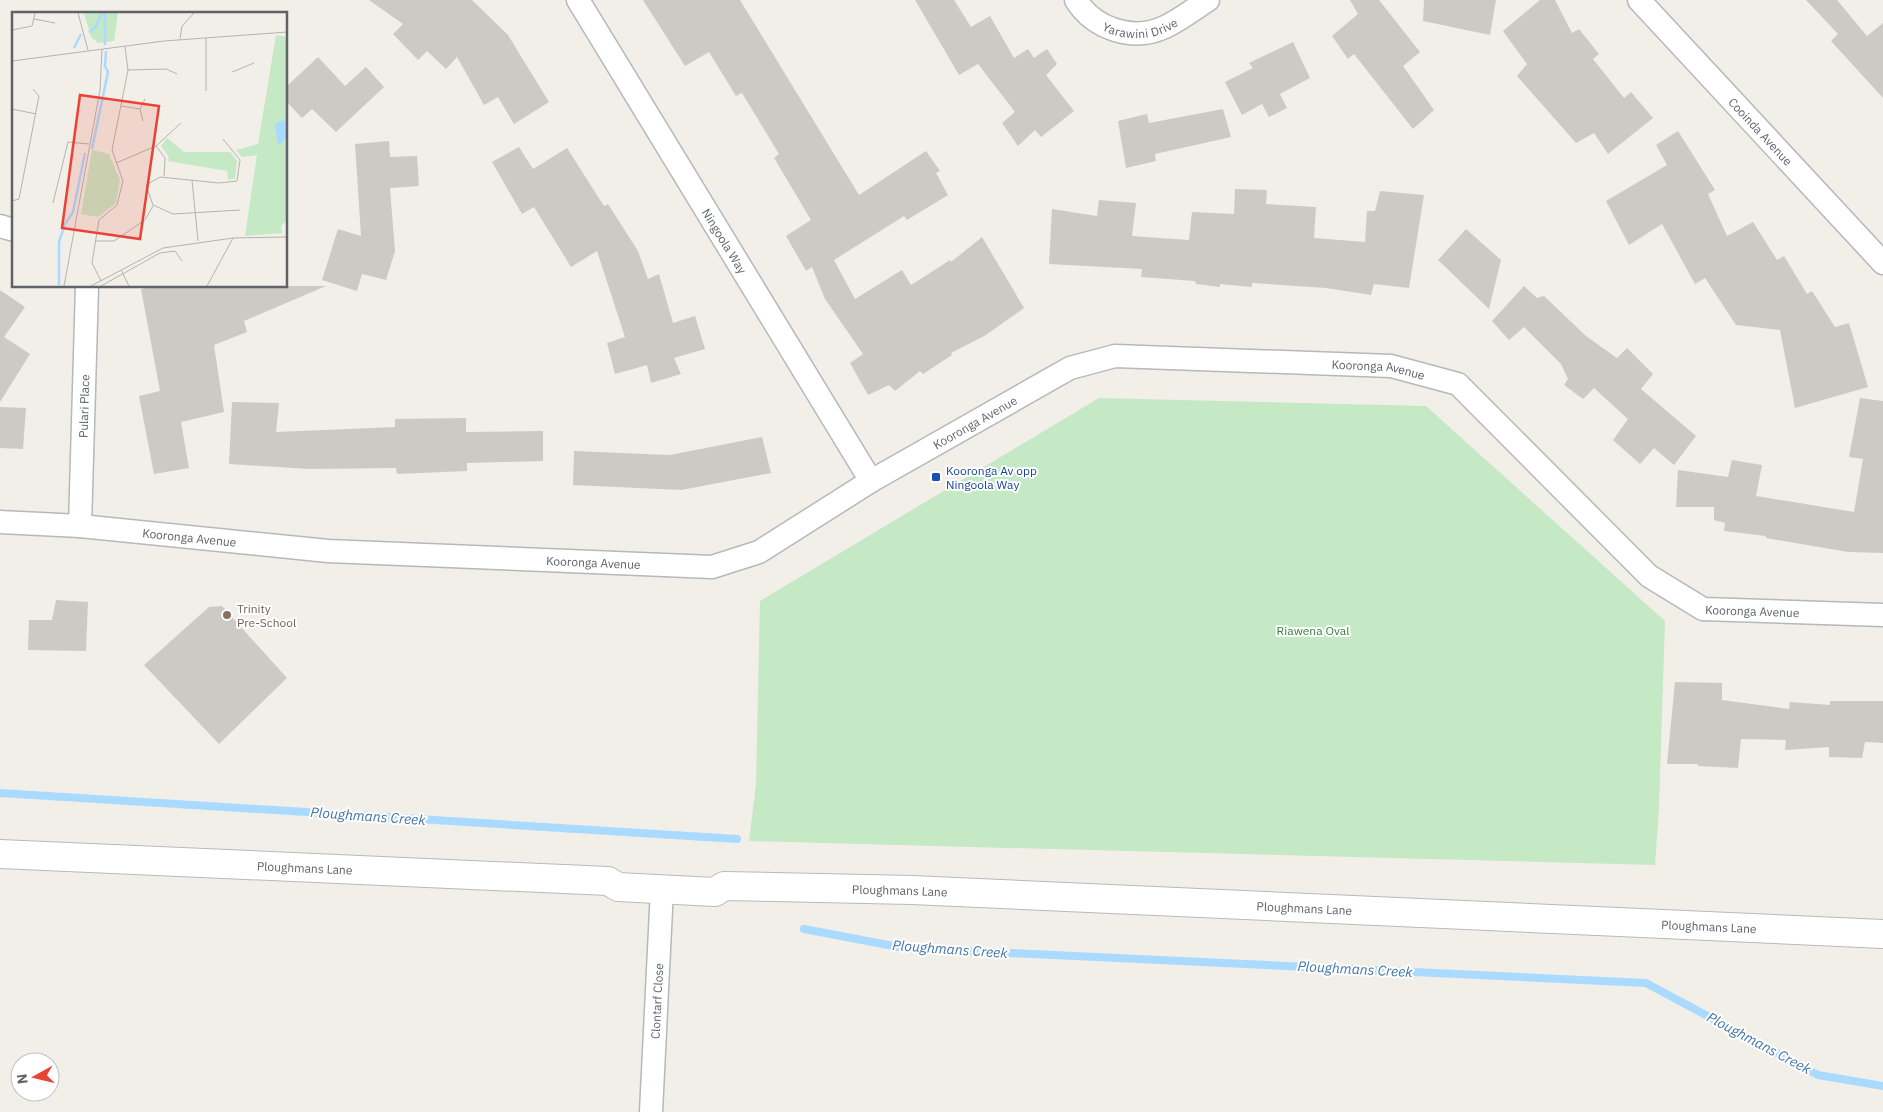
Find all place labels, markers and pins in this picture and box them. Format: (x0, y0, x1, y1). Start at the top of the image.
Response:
place label: Kooronga Av opp Ningoola Way (946, 463, 1037, 492)
marker: Kooronga Av opp Ningoola Way (930, 471, 942, 483)
place label: Trinity Pre-School (237, 601, 296, 630)
marker: Trinity Pre-School (221, 609, 233, 621)

